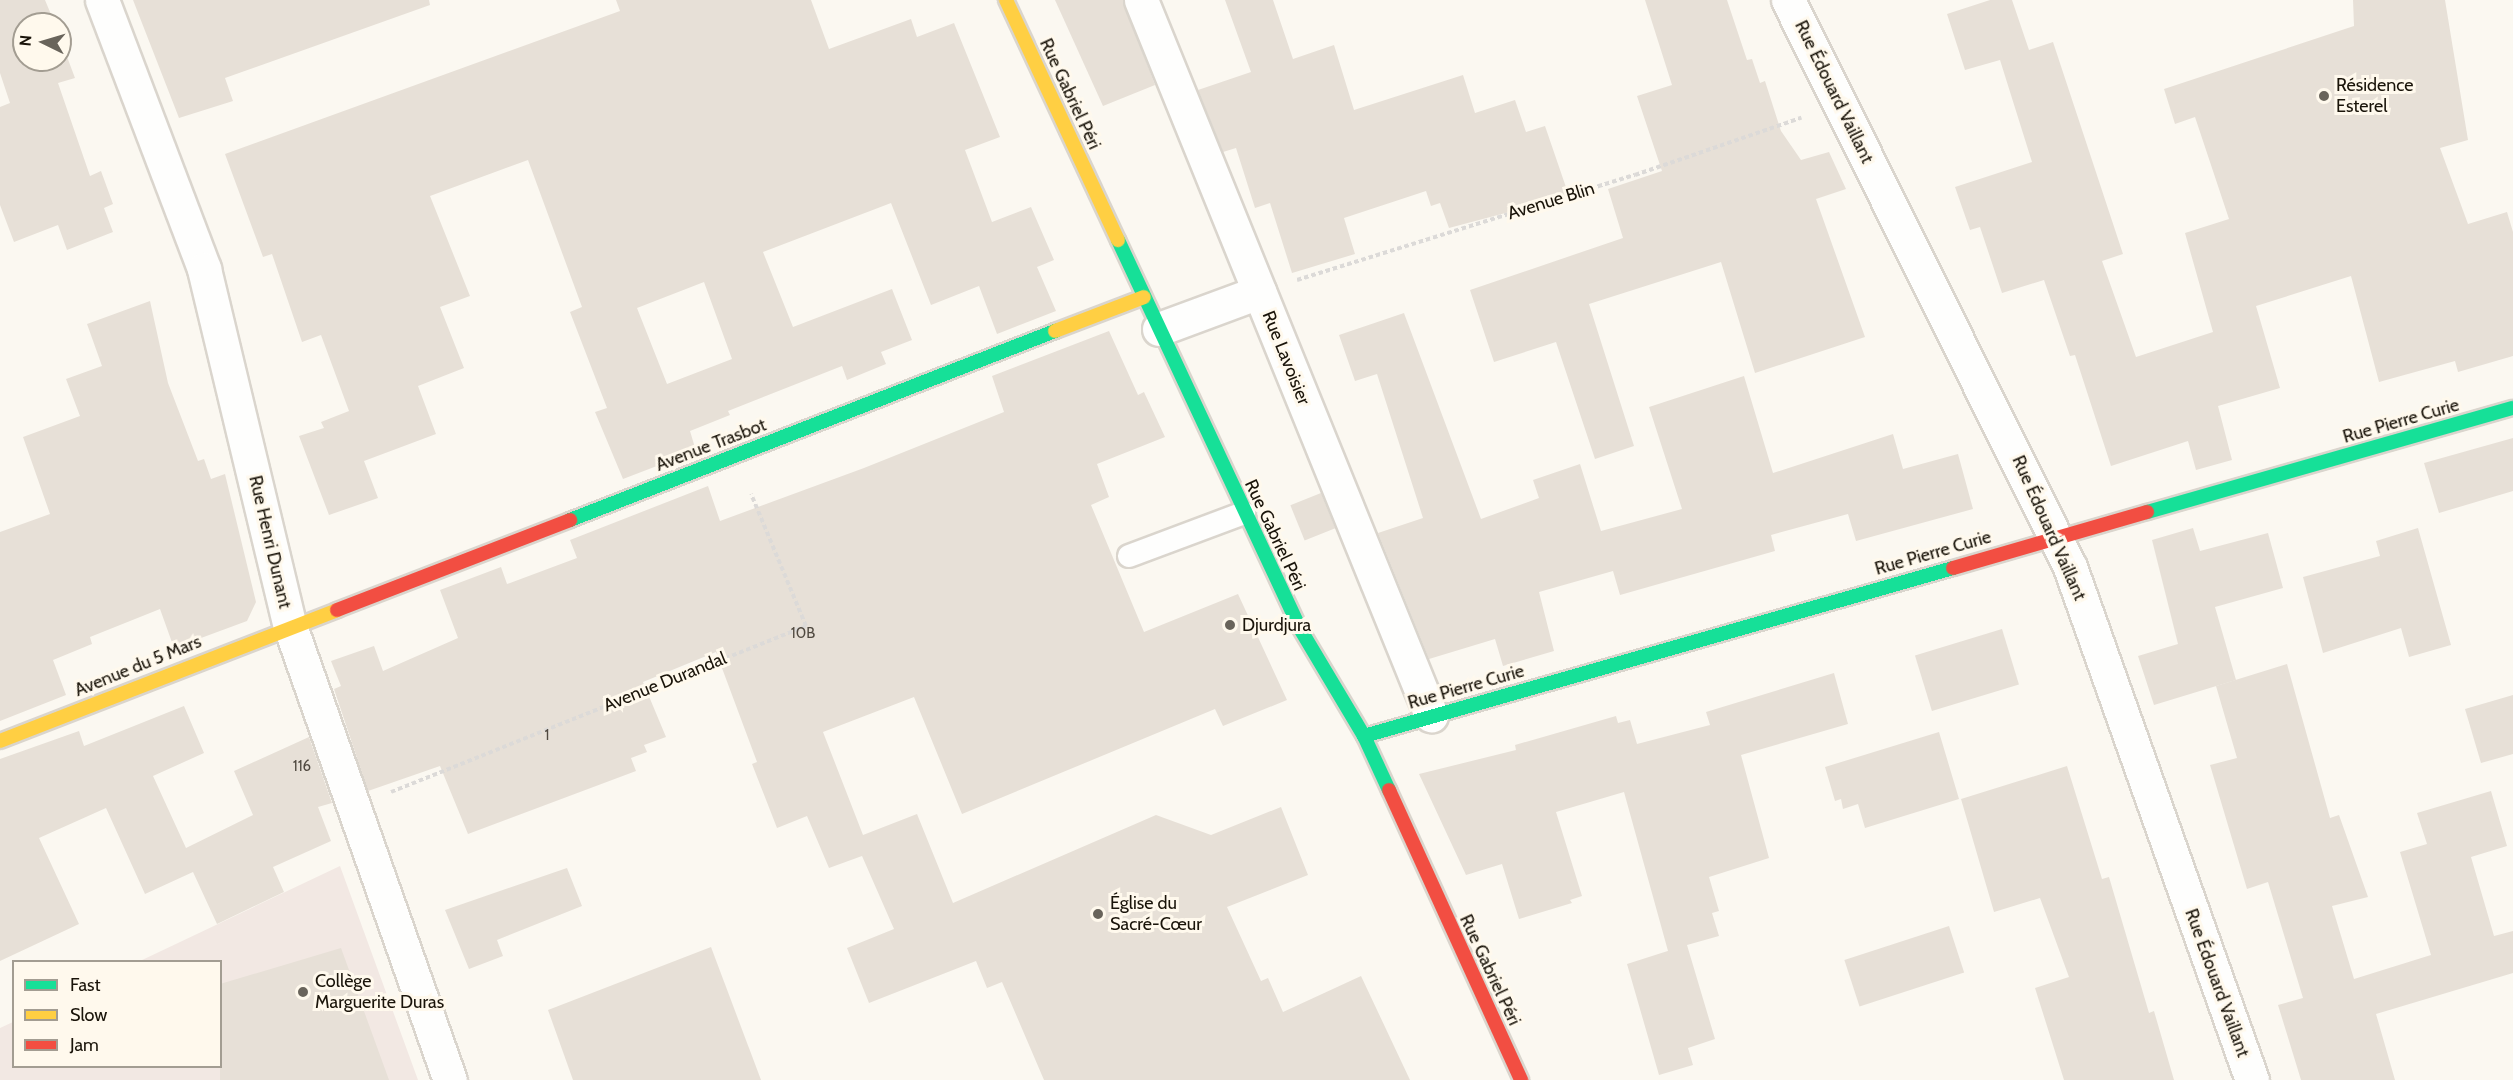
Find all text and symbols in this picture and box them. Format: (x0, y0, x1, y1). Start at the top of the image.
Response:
north arrow (12, 12, 72, 72)
street label: Rue Édouard Vaillant (1790, 17, 1878, 167)
text: N (16, 34, 36, 47)
street label: Rue Gabriel Péri (1035, 35, 1105, 153)
place label: Résidence Esterel (2336, 75, 2414, 118)
marker: Résidence Esterel (2317, 89, 2331, 103)
street label: Avenue Blin (1505, 178, 1597, 224)
street label: Rue Lavoisier (1257, 308, 1315, 408)
street label: Rue Pierre Curie (2340, 394, 2462, 448)
street label: Avenue Trasbot (653, 414, 769, 476)
street label: Rue Édouard Vaillant (2007, 452, 2091, 604)
street label: Rue Henri Dunant (244, 473, 296, 611)
street label: Rue Gabriel Péri (1240, 476, 1310, 594)
street label: Rue Pierre Curie (1872, 526, 1994, 580)
place label: Djurdjura (1242, 614, 1311, 636)
marker: Djurdjura (1223, 618, 1237, 632)
house number: 10B (791, 625, 815, 643)
street label: Avenue du 5 Mars (72, 631, 204, 701)
street label: Avenue Durandal (600, 648, 730, 716)
street label: Rue Pierre Curie (1405, 660, 1527, 714)
house number: 1 (545, 727, 549, 745)
house number: 116 (293, 758, 311, 776)
place label: Église du Sacré-Cœur (1110, 893, 1202, 936)
street label: Rue Édouard Vaillant (2180, 906, 2254, 1060)
marker: Église du Sacré-Cœur (1091, 907, 1105, 921)
street label: Rue Gabriel Péri (1455, 911, 1525, 1029)
legend (12, 960, 222, 1068)
place label: Collège Marguerite Duras (315, 971, 444, 1014)
text: Fast (70, 974, 101, 996)
marker: Collège Marguerite Duras (296, 985, 310, 999)
text: Slow (70, 1004, 107, 1026)
text: Jam (70, 1034, 99, 1056)

